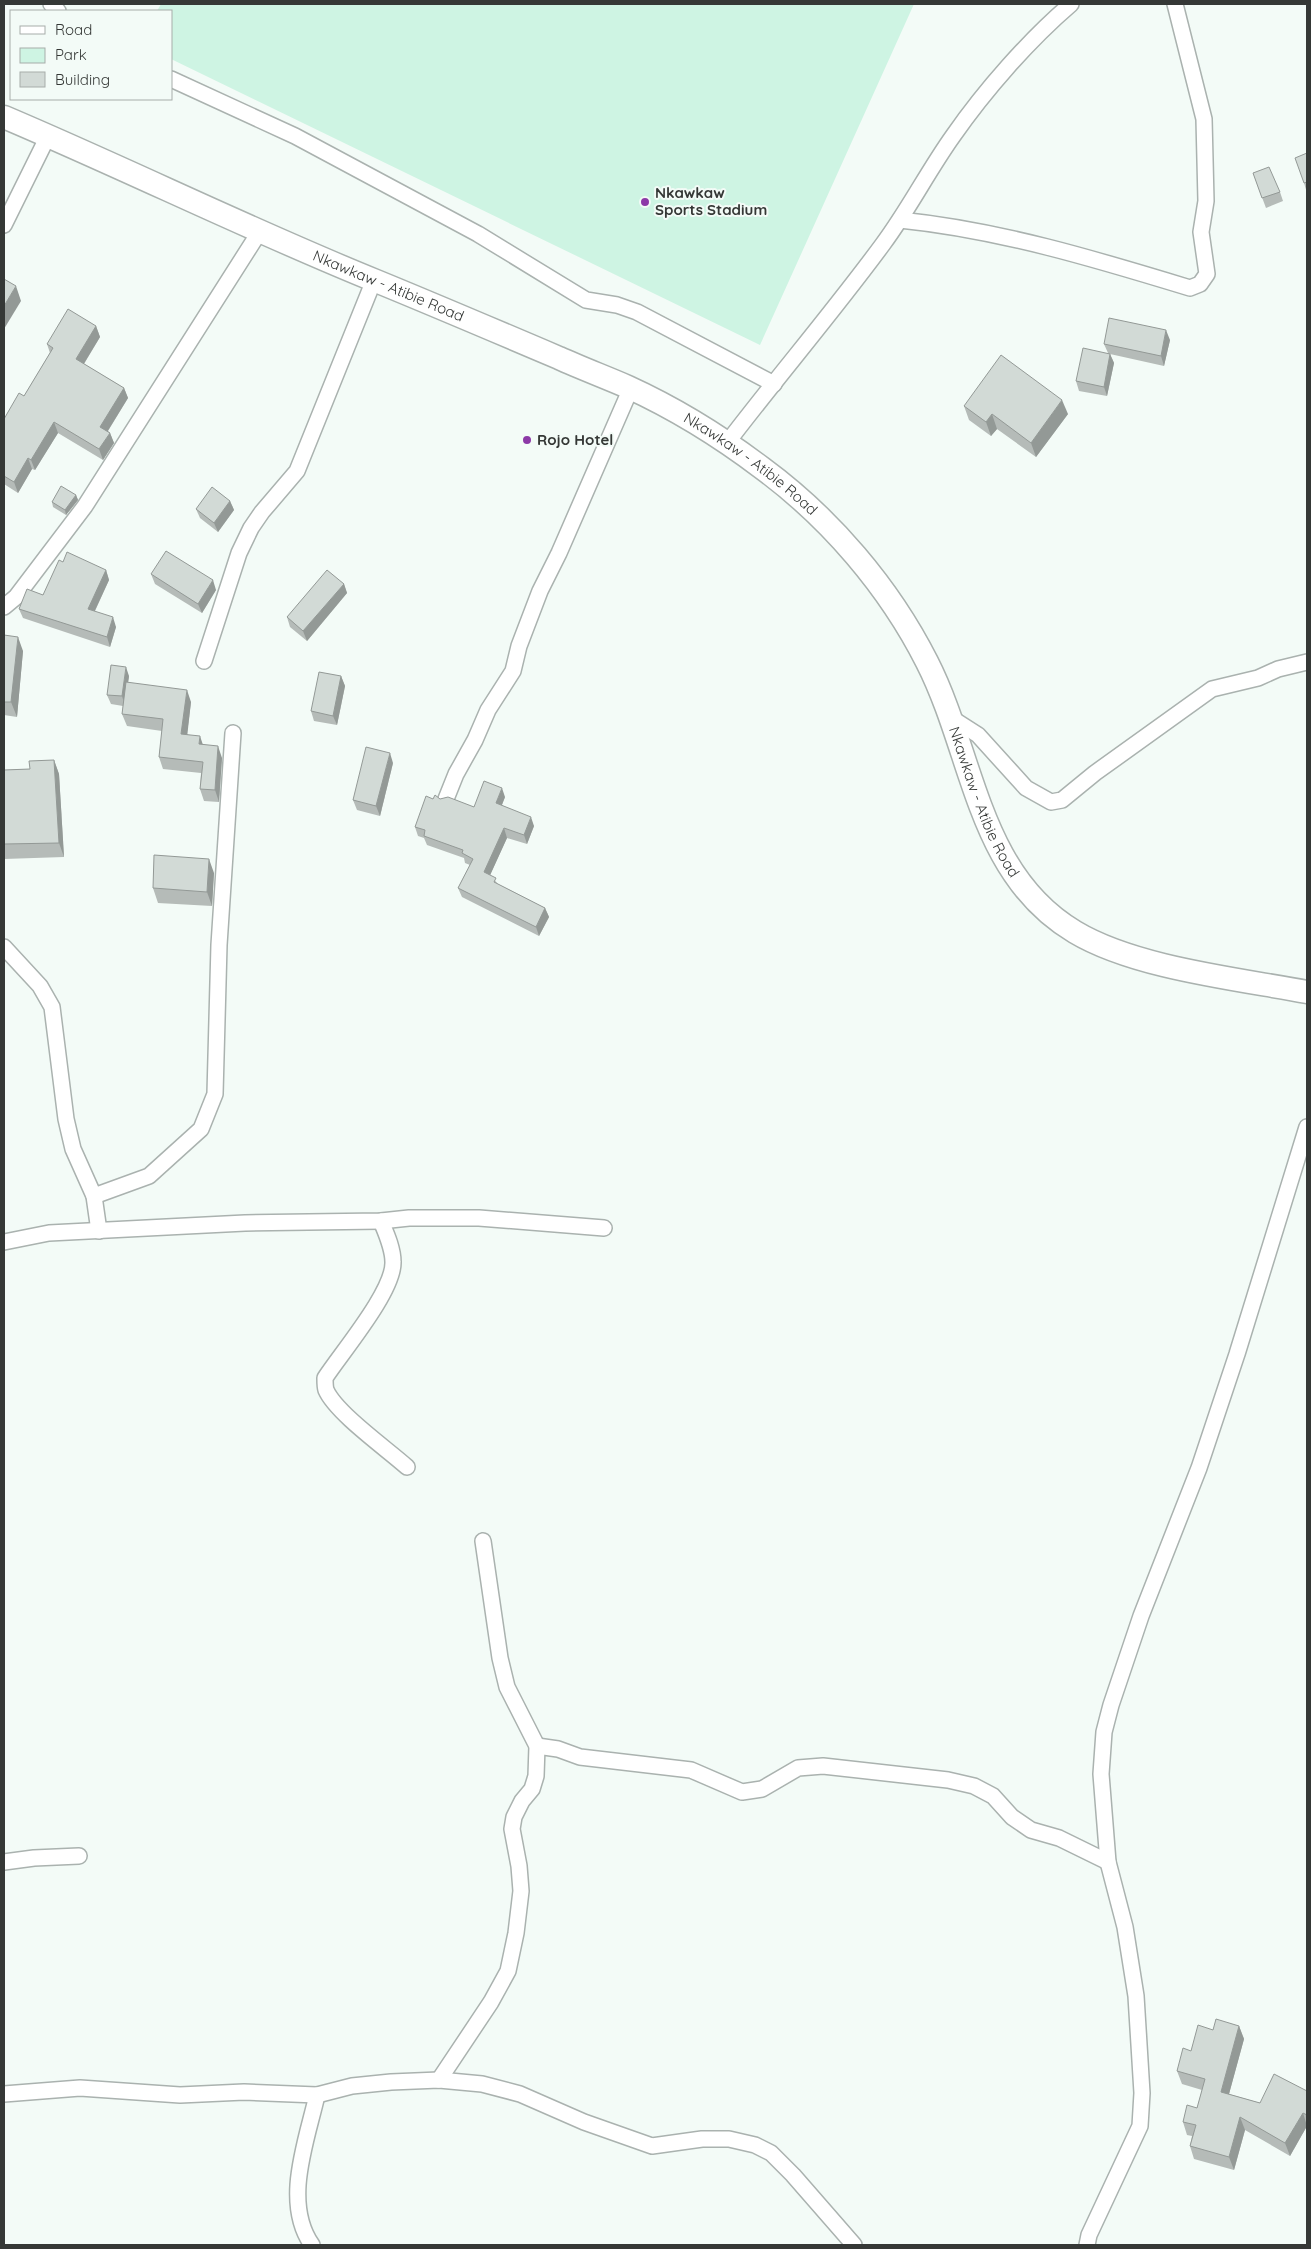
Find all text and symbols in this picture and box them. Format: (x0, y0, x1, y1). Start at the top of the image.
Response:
legend (10, 10, 172, 100)
text: Road (55, 20, 92, 39)
text: Park (55, 45, 87, 64)
text: Building (55, 70, 110, 89)
place label: Nkawkaw Sports Stadium (655, 183, 767, 219)
marker: Nkawkaw Sports Stadium (639, 196, 651, 208)
street label: Nkawkaw - Atibie Road (310, 246, 467, 326)
street label: Nkawkaw - Atibie Road (680, 408, 822, 519)
place label: Rojo Hotel (537, 430, 613, 449)
marker: Rojo Hotel (521, 434, 533, 446)
street label: Nkawkaw - Atibie Road (945, 724, 1024, 881)

